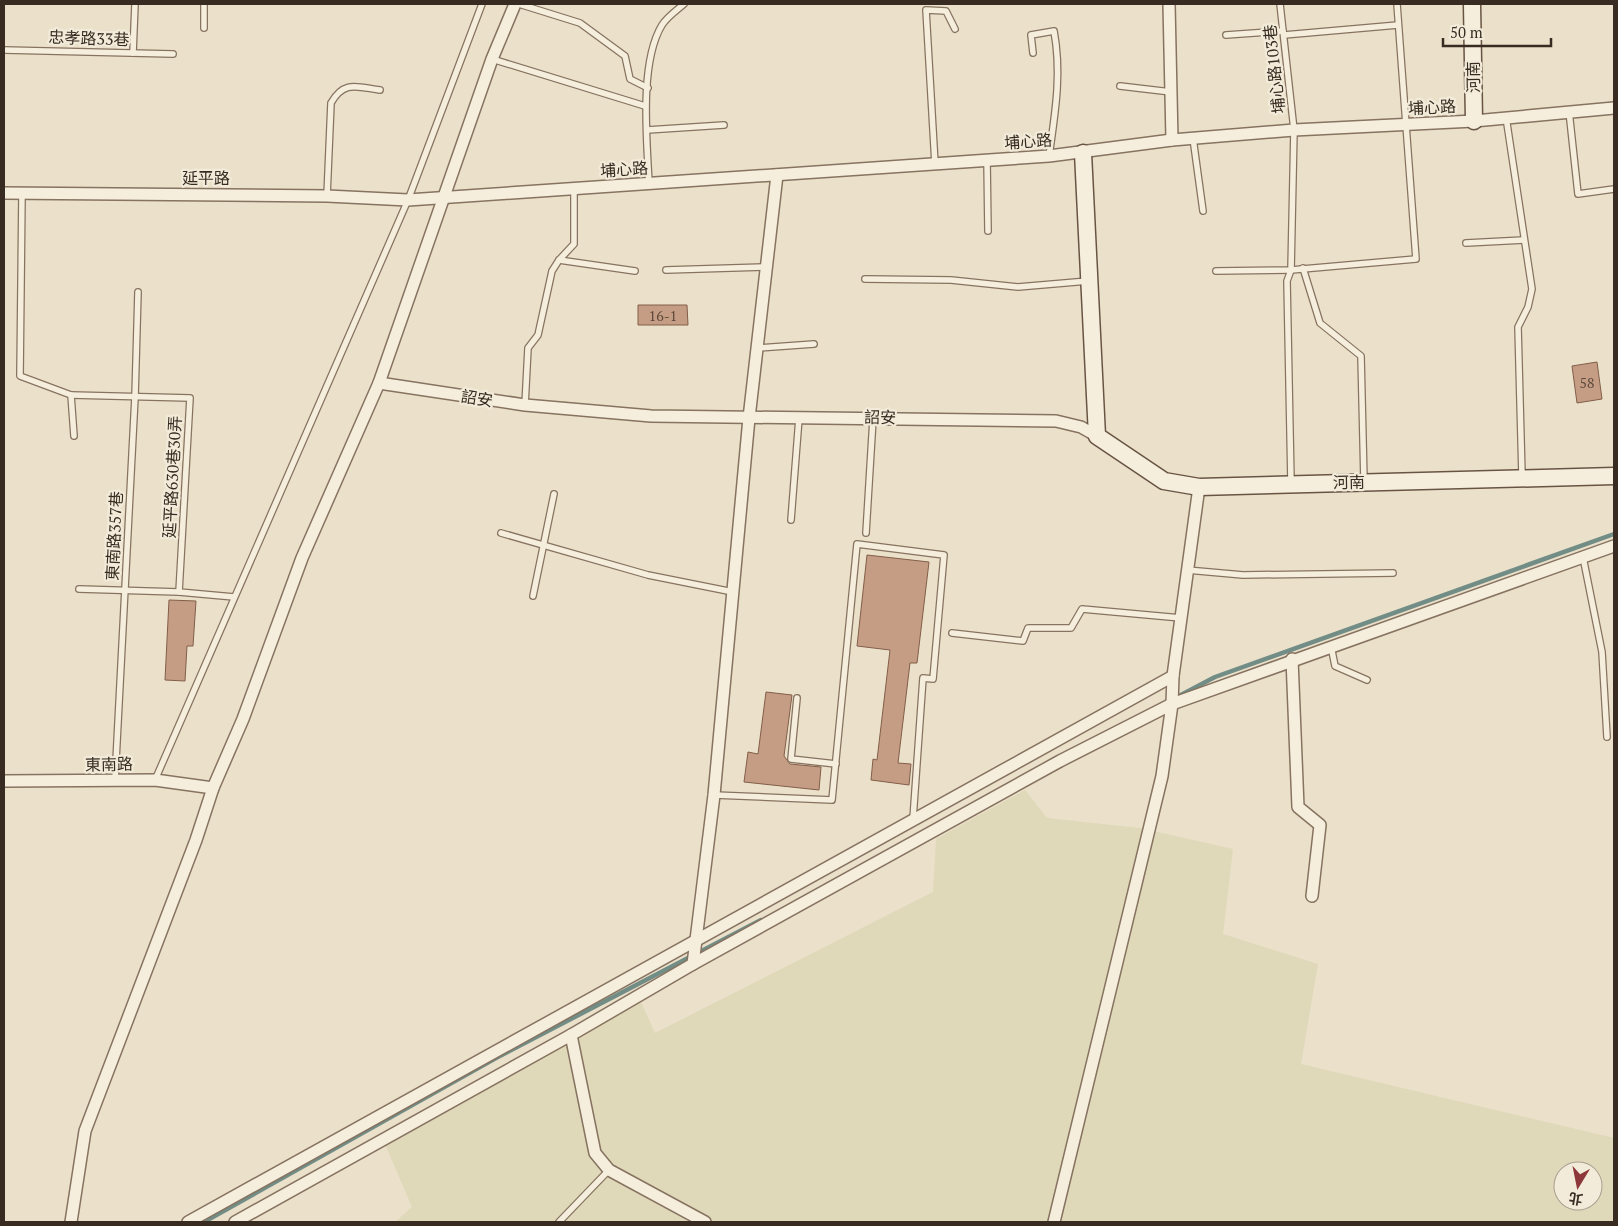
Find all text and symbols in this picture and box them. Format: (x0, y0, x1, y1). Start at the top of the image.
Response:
scale bar (1443, 15, 1550, 47)
text: 50 m (1450, 22, 1483, 42)
street label: 埔心路103巷 (1258, 23, 1290, 115)
street label: 忠孝路33巷 (48, 26, 130, 50)
street label: 河南 (1462, 61, 1484, 93)
street label: 埔心路 (1407, 95, 1457, 119)
street label: 埔心路 (1003, 128, 1053, 154)
street label: 埔心路 (599, 156, 649, 182)
street label: 延平路 (182, 167, 230, 189)
house number: 16-1 (649, 306, 677, 325)
house number: 58 (1580, 373, 1594, 392)
street label: 詔安 (459, 385, 495, 411)
street label: 詔安 (864, 406, 896, 428)
street label: 延平路630巷30弄 (158, 415, 186, 539)
street label: 河南 (1333, 471, 1365, 493)
street label: 東南路357巷 (101, 491, 127, 581)
street label: 東南路 (85, 753, 133, 775)
north arrow (1553, 1161, 1603, 1211)
text: 北 (1567, 1189, 1584, 1210)

